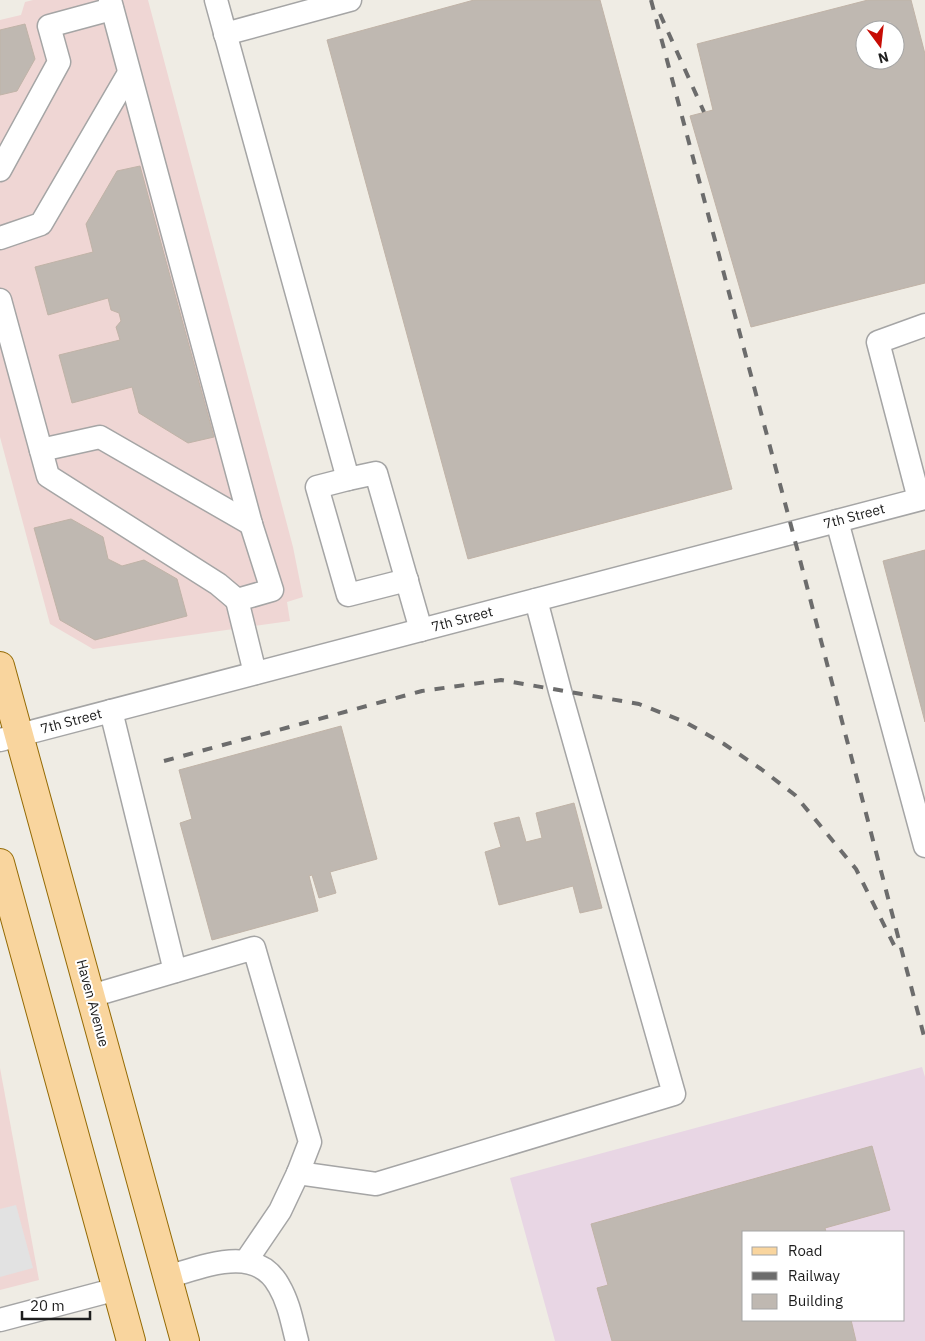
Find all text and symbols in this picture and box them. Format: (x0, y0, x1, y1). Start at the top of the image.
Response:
north arrow (855, 20, 905, 70)
text: N (876, 48, 891, 68)
street label: 7th Street (821, 499, 887, 533)
street label: 7th Street (429, 602, 495, 636)
street label: 7th Street (38, 704, 104, 738)
street label: Haven Avenue (73, 957, 113, 1049)
legend (742, 1231, 905, 1321)
text: Road (788, 1241, 823, 1260)
text: Railway (788, 1266, 841, 1285)
scale bar (22, 1288, 90, 1320)
text: Building (788, 1291, 843, 1310)
text: 20 m (30, 1296, 65, 1315)

